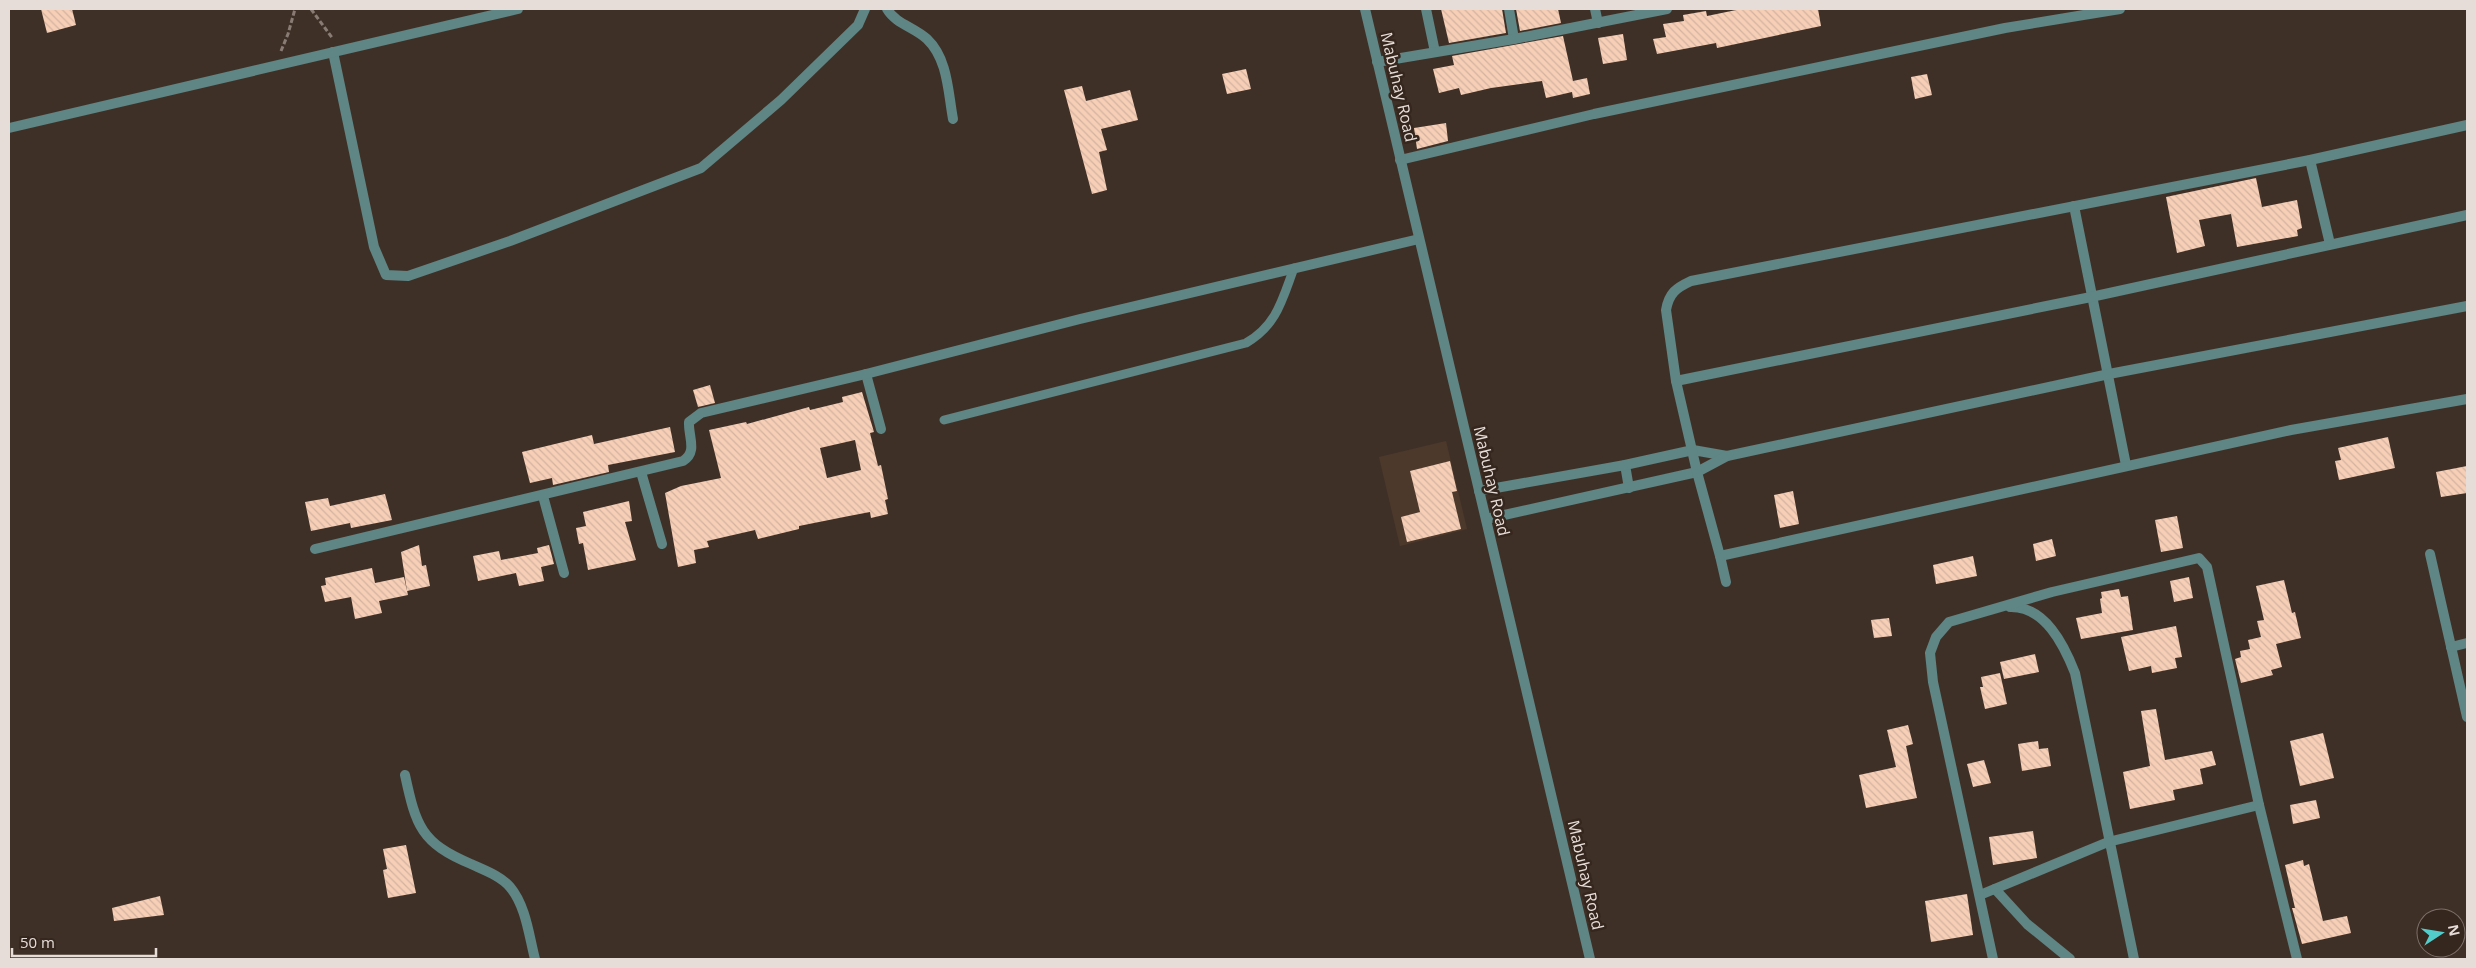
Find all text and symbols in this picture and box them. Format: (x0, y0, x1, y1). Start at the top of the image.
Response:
street label: Mabuhay Road (1376, 30, 1422, 144)
street label: Mabuhay Road (1469, 424, 1515, 538)
street label: Mabuhay Road (1563, 818, 1609, 932)
north arrow (2416, 908, 2466, 958)
text: N (2444, 923, 2465, 938)
scale bar (12, 926, 156, 958)
text: 50 m (20, 932, 55, 952)

